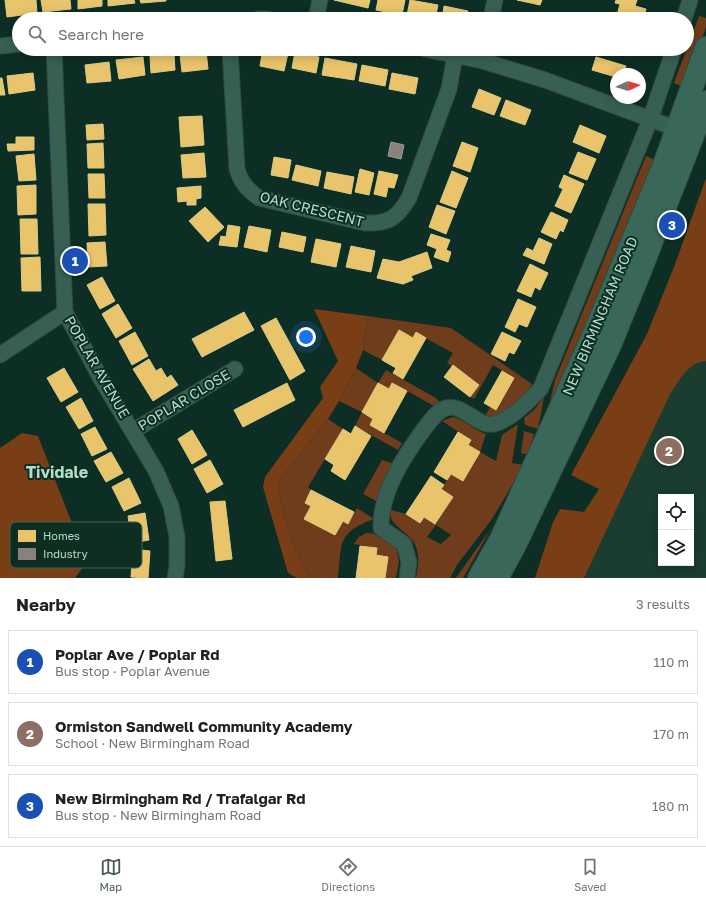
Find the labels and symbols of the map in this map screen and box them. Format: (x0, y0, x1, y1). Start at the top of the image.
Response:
north arrow (610, 68, 646, 104)
street label: OAK CRESCENT (258, 187, 366, 230)
pin: 3 (659, 210, 685, 240)
street label: NEW BIRMINGHAM ROAD (558, 234, 641, 398)
pin: 1 (62, 246, 88, 276)
street label: POPLAR AVENUE (61, 313, 134, 421)
your location (296, 327, 316, 347)
street label: POPLAR CLOSE (135, 365, 233, 434)
pin: 2 (656, 436, 682, 466)
district label: Tividale (26, 462, 88, 482)
legend (10, 522, 142, 568)
text: Homes (43, 529, 80, 542)
text: Industry (43, 547, 88, 560)

